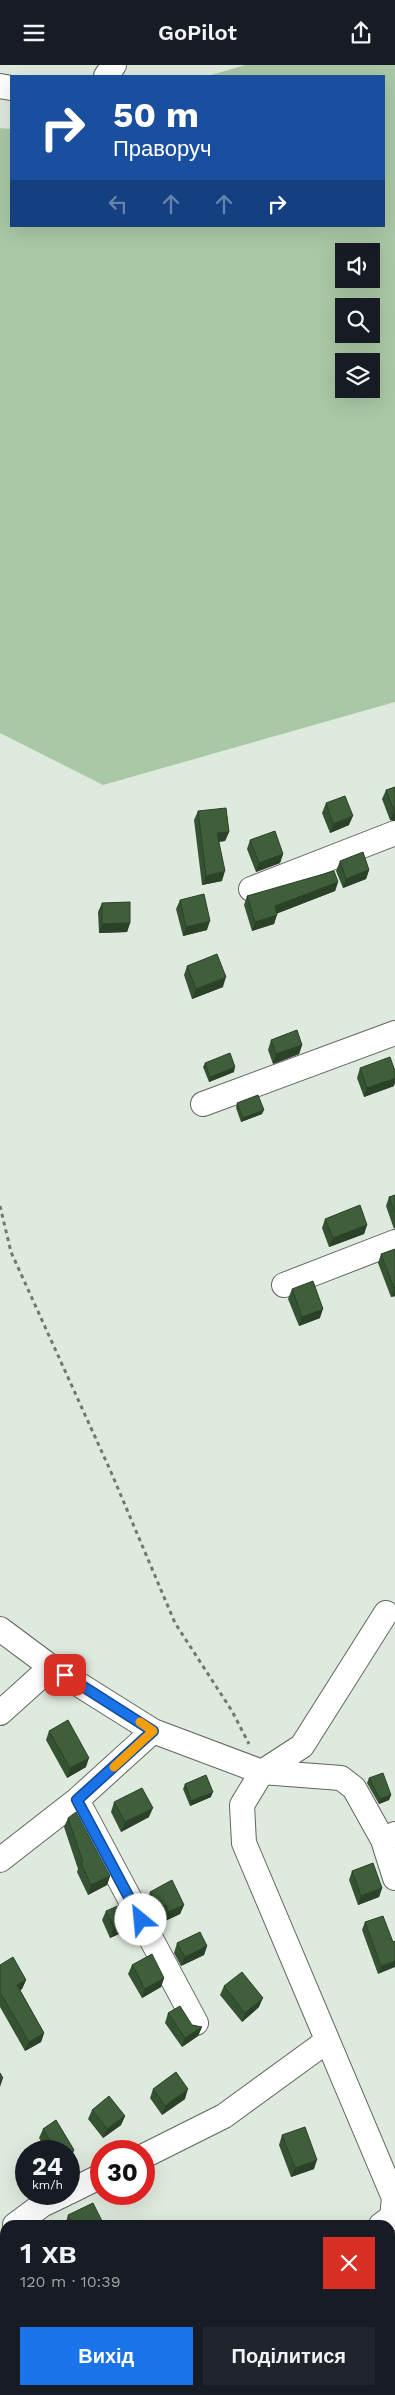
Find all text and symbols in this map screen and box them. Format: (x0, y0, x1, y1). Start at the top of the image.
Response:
icon: menu (20, 19, 48, 47)
icon: share (347, 19, 375, 47)
text: GoPilot (158, 20, 237, 45)
text: 50 m (113, 94, 199, 136)
icon: right (30, 95, 95, 160)
text: Праворуч (113, 136, 211, 161)
icon: left (104, 190, 132, 218)
icon: ahead (157, 190, 185, 218)
icon: ahead (210, 190, 238, 218)
icon: right (263, 190, 291, 218)
map controls (335, 243, 380, 398)
button: sound (335, 243, 380, 288)
button: search (335, 298, 380, 343)
button: layers (335, 353, 380, 398)
pin (44, 1654, 86, 1696)
icon: arrive (51, 1661, 79, 1689)
position arrow (114, 1893, 166, 1945)
speed limit sign: 30 (90, 2140, 155, 2205)
text: 24 (32, 2152, 63, 2181)
text: km/h (32, 2178, 63, 2192)
text: 1 хв (20, 2235, 77, 2270)
button: close (323, 2237, 375, 2289)
text: 120 m · 10:39 (20, 2272, 121, 2291)
button: Вихід (20, 2327, 193, 2385)
button: Поділитися (203, 2327, 375, 2385)

